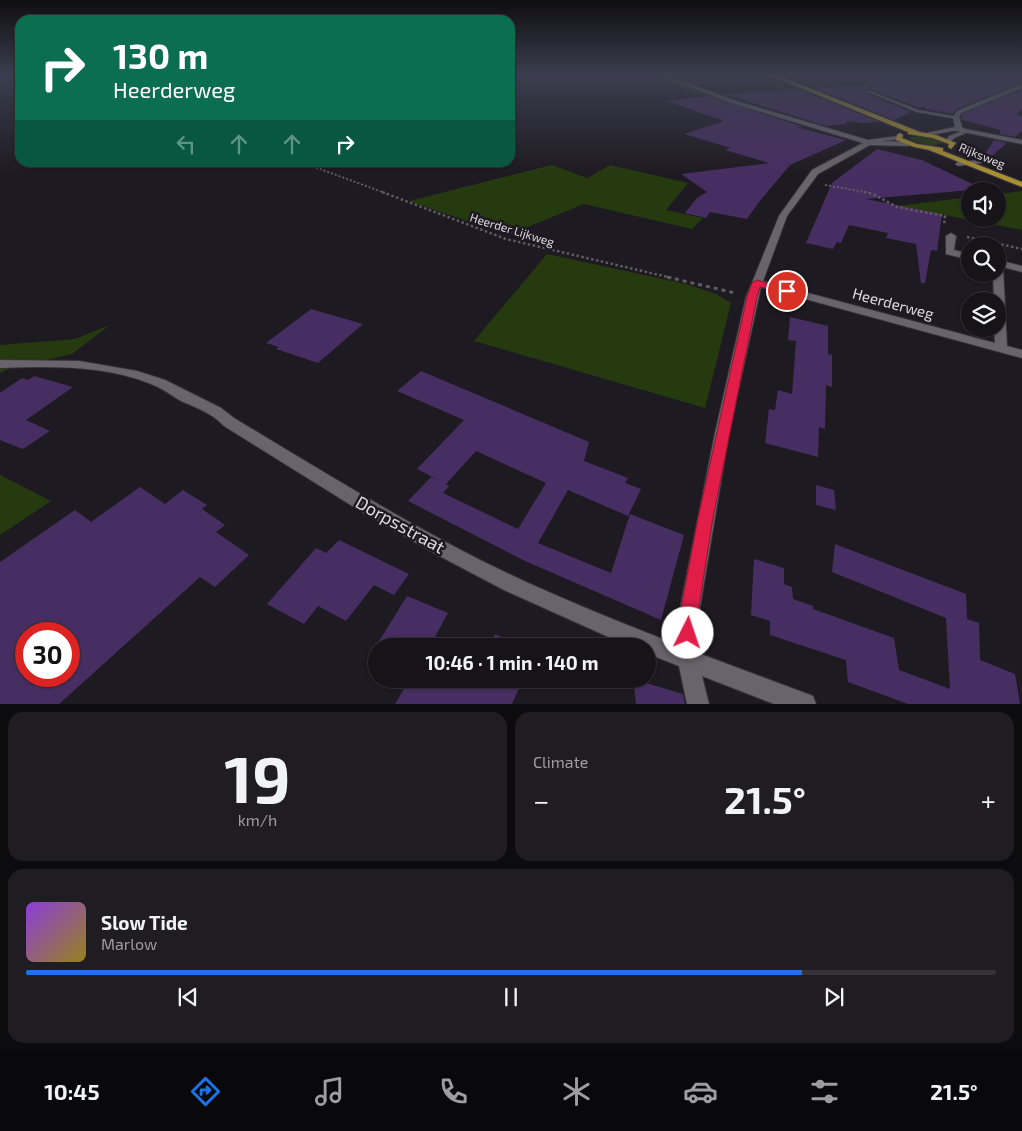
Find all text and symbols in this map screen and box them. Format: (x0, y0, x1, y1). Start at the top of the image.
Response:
text: 130 m (113, 34, 208, 76)
icon: right (30, 35, 95, 100)
text: Heerderweg (113, 76, 235, 102)
icon: left (172, 130, 200, 158)
icon: ahead (225, 130, 253, 158)
icon: ahead (278, 130, 306, 158)
icon: right (331, 130, 359, 158)
street label: Rijksweg (957, 139, 1008, 172)
map controls (961, 182, 1006, 337)
button: sound (961, 182, 1006, 227)
street label: Heerder Lijkweg (468, 210, 556, 250)
button: search (961, 237, 1006, 282)
pin (766, 270, 808, 312)
icon: arrive (773, 277, 801, 305)
street label: Heerderweg (851, 284, 936, 323)
button: layers (961, 292, 1006, 337)
street label: Dorpsstraat (352, 491, 449, 558)
position arrow (661, 606, 713, 658)
speed limit sign: 30 (15, 622, 80, 687)
text: 10:46 · 1 min · 140 m (425, 651, 599, 674)
text: 19 (224, 738, 291, 816)
text: Climate (533, 752, 588, 771)
text: 21.5° (724, 776, 806, 822)
text: − (533, 783, 549, 817)
text: + (981, 783, 996, 817)
text: km/h (238, 810, 277, 829)
text: Slow Tide (101, 911, 188, 934)
text: Marlow (101, 934, 157, 953)
icon: previous (174, 983, 202, 1011)
icon: pause (497, 983, 525, 1011)
icon: next (820, 983, 848, 1011)
icon: directions (188, 1074, 223, 1109)
icon: music (312, 1074, 347, 1109)
icon: phone (436, 1074, 471, 1109)
icon: climate (559, 1074, 594, 1109)
icon: car (683, 1074, 718, 1109)
icon: filters (807, 1074, 842, 1109)
text: 10:45 (44, 1078, 100, 1104)
text: 21.5° (930, 1078, 978, 1104)

